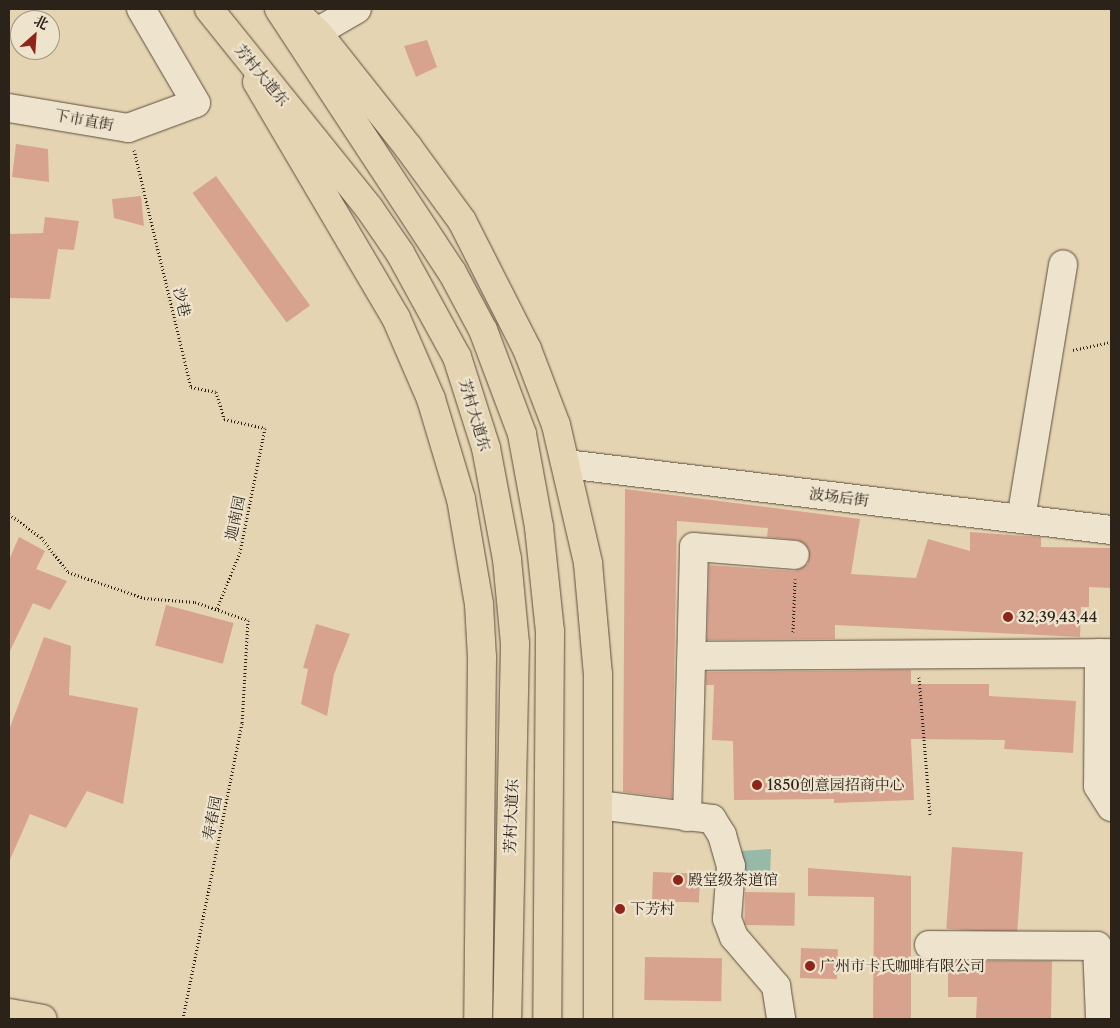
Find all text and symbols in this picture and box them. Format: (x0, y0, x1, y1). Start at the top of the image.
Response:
north arrow (10, 10, 60, 60)
text: 北 (31, 11, 51, 34)
street label: 芳村大道东 (231, 40, 293, 110)
street label: 下市直街 (53, 106, 115, 134)
street label: 沙巷 (170, 285, 194, 319)
street label: 芳村大道东 (455, 377, 495, 453)
street label: 波场后街 (808, 484, 870, 510)
street label: 迦南园 (222, 494, 248, 542)
place label: 32,39,43,44 (1018, 608, 1097, 626)
marker: 32,39,43,44 (1002, 611, 1014, 623)
place label: 1850创意园招商中心 (767, 776, 905, 794)
street label: 芳村大道东 (501, 778, 521, 854)
marker: 1850创意园招商中心 (751, 779, 763, 791)
street label: 寿春园 (199, 794, 225, 842)
place label: 殿堂级茶道馆 (688, 871, 778, 889)
marker: 殿堂级茶道馆 (672, 874, 684, 886)
place label: 下芳村 (630, 900, 675, 918)
marker: 下芳村 (614, 903, 626, 915)
place label: 广州市卡氏咖啡有限公司 (820, 957, 985, 975)
marker: 广州市卡氏咖啡有限公司 (804, 960, 816, 972)

